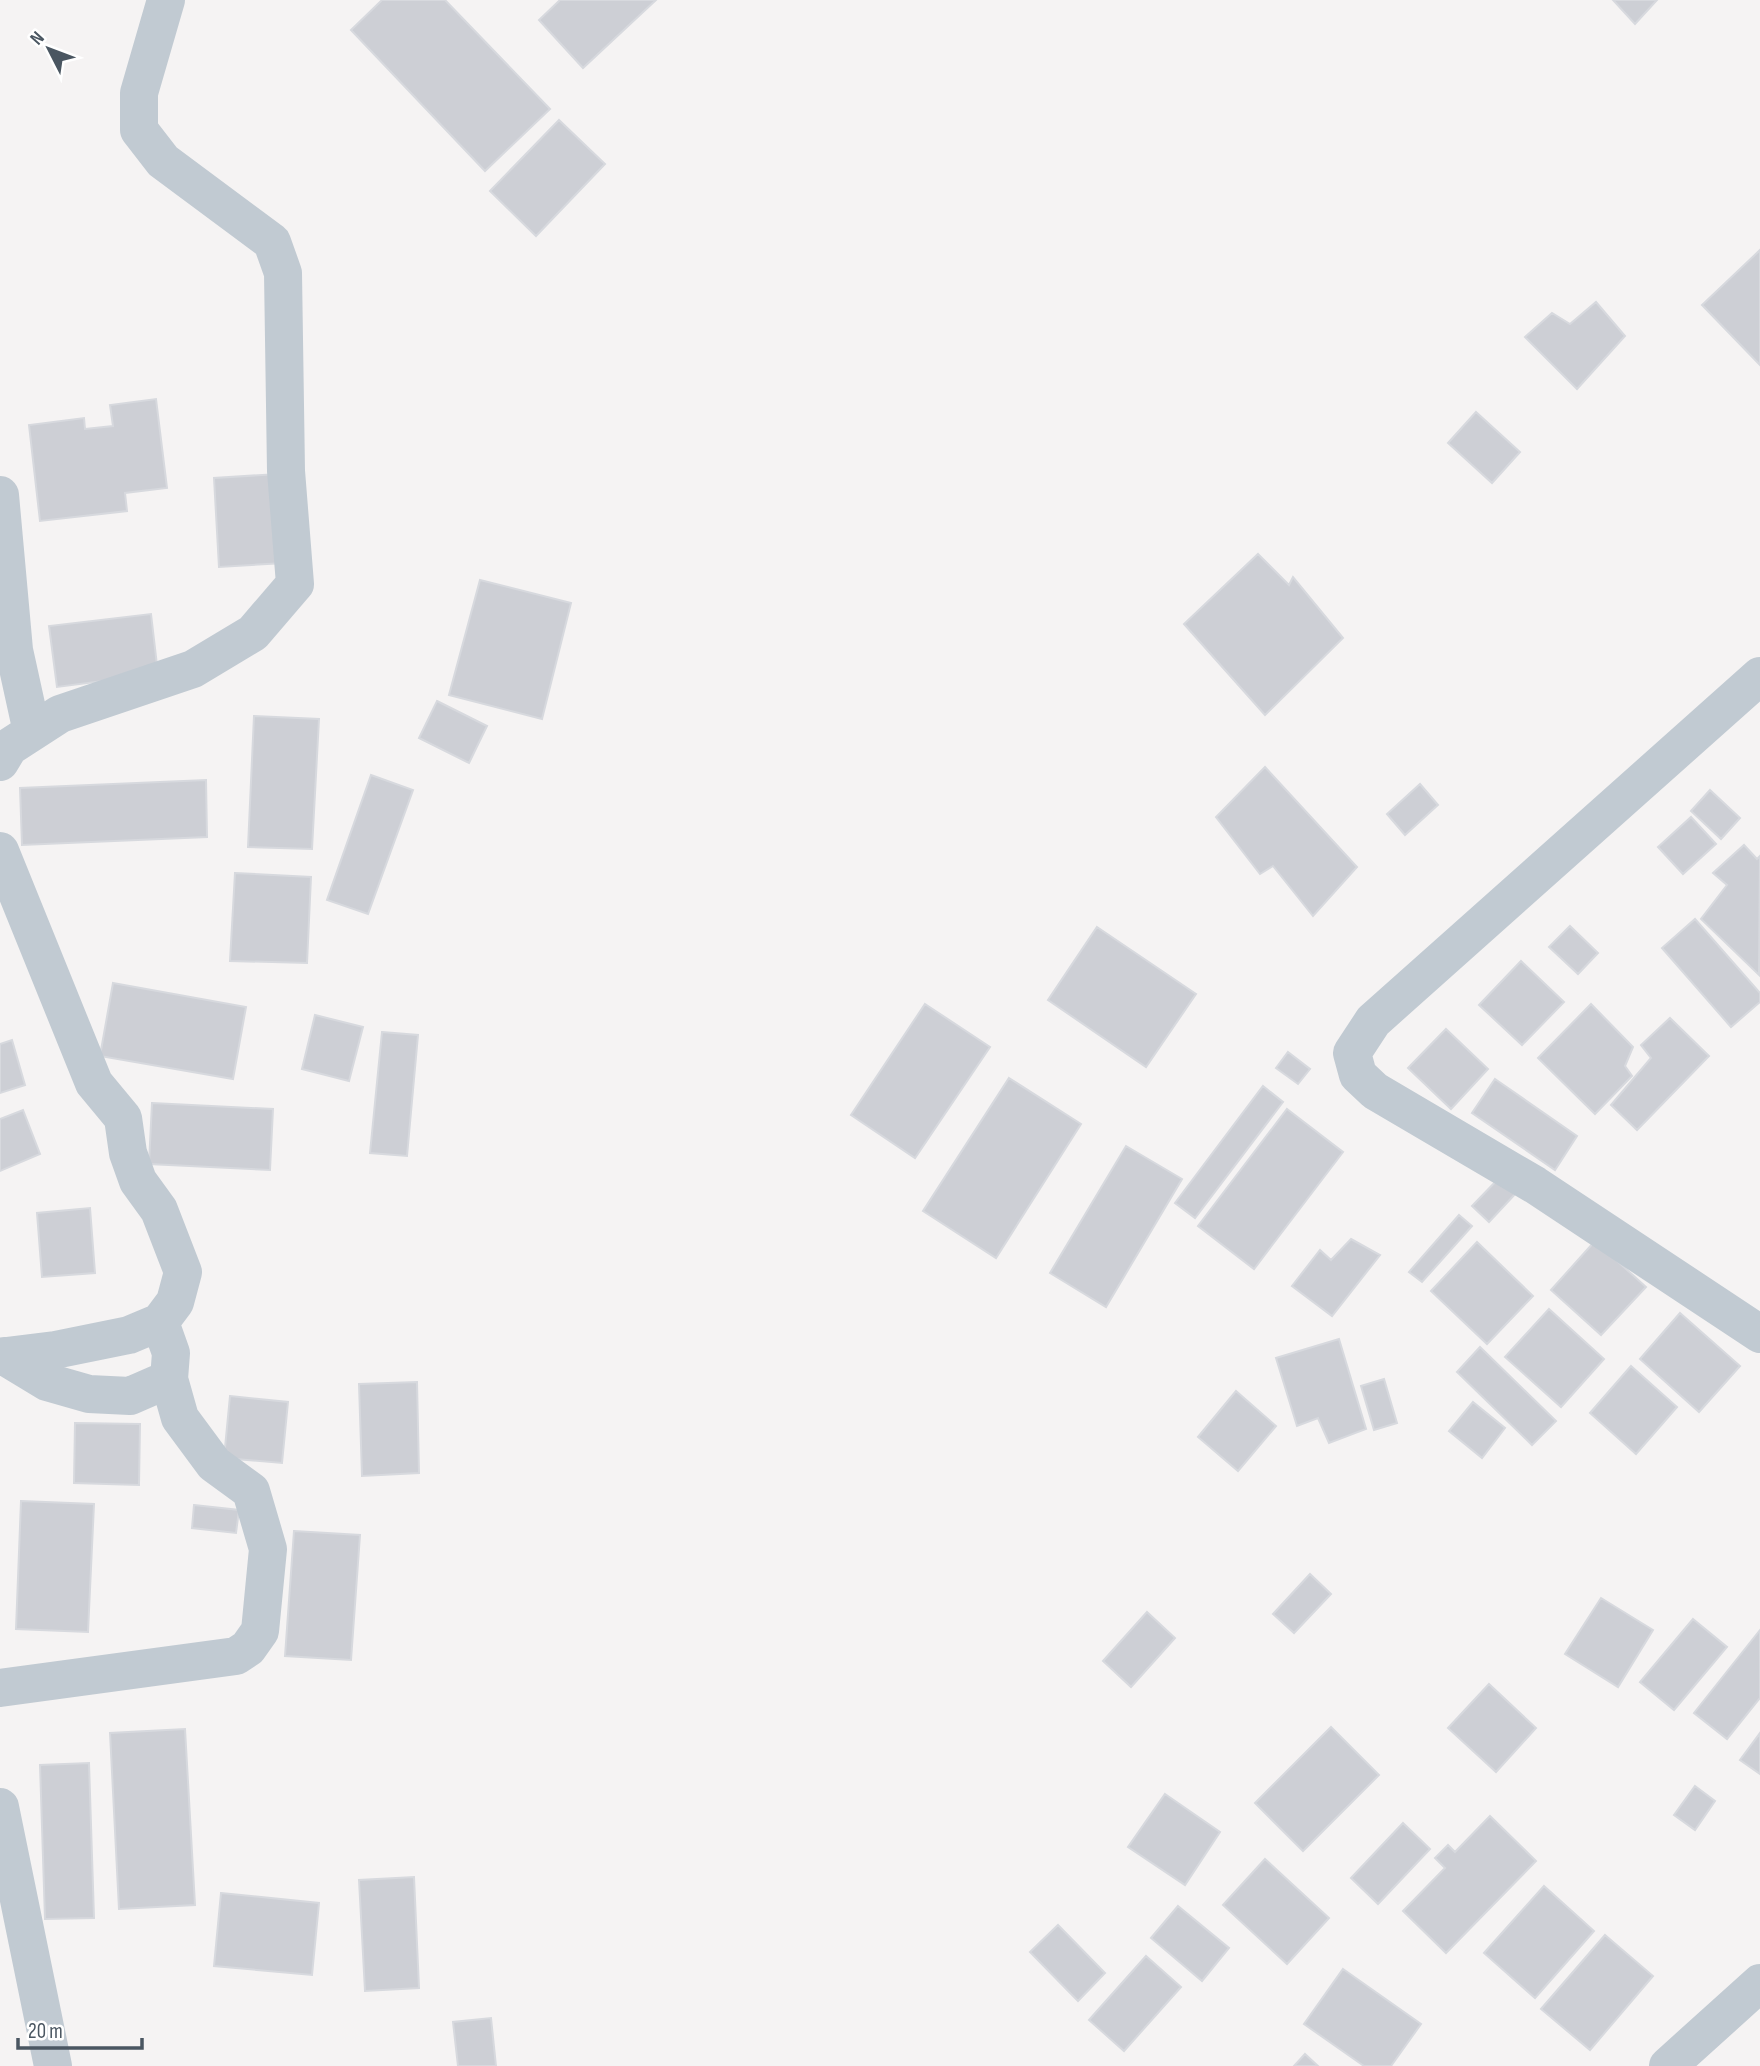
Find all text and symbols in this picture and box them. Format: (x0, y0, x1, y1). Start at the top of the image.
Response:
north arrow (14, 14, 84, 84)
text: N (26, 27, 49, 50)
scale bar (18, 2007, 142, 2050)
text: 20 m (28, 2019, 63, 2044)

